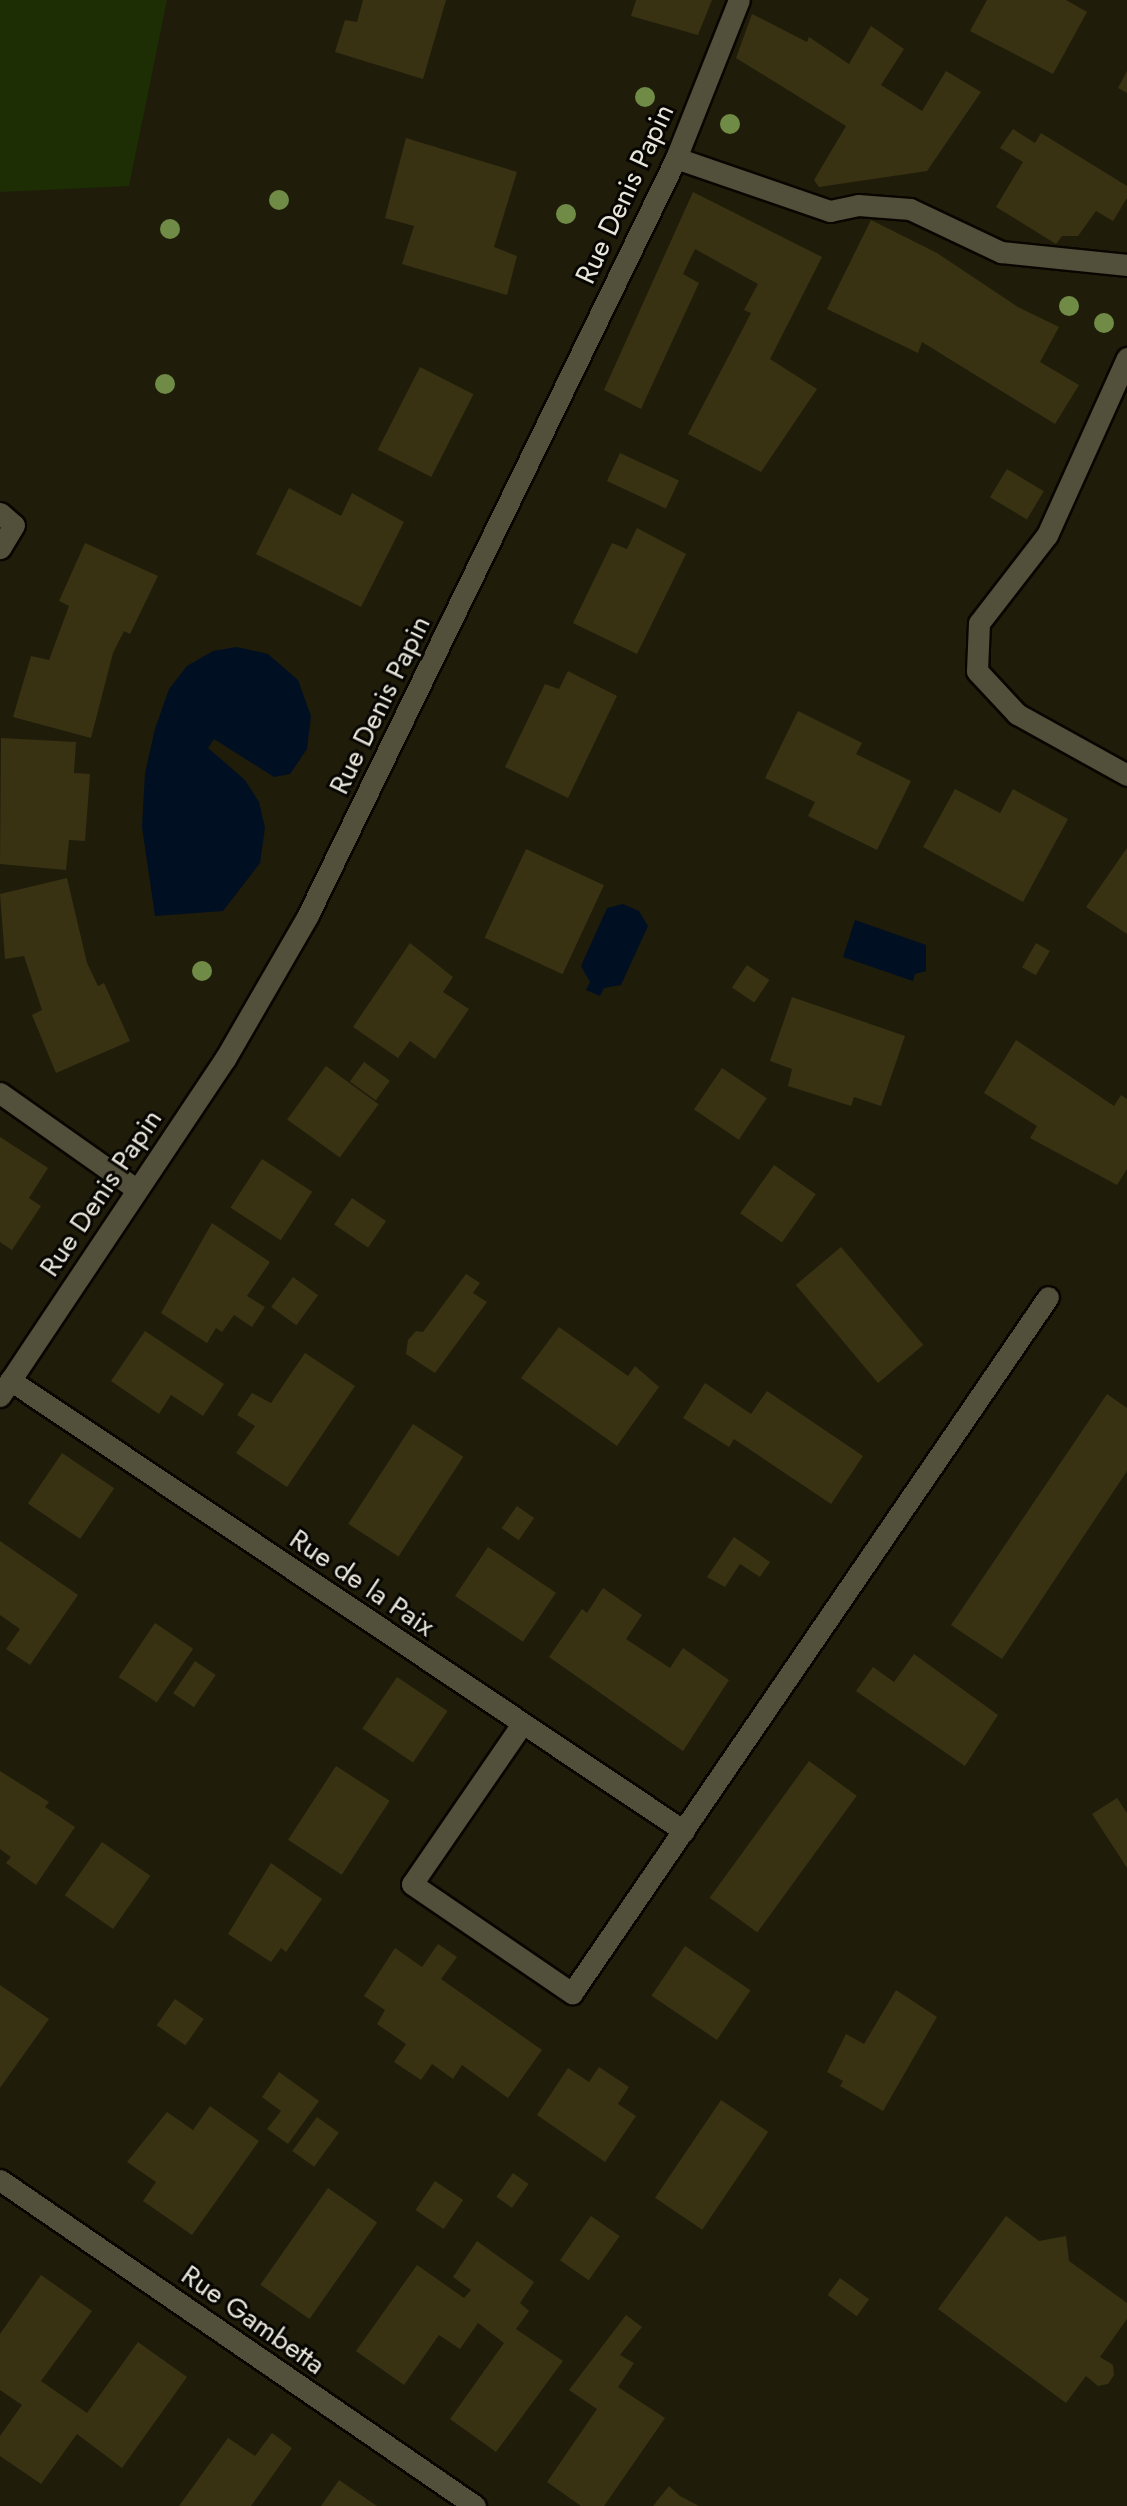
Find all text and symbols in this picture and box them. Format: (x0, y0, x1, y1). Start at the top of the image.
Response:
street label: Rue Denis Papin (569, 99, 681, 289)
street label: Rue Denis Papin (322, 610, 438, 800)
street label: Rue Denis Papin (33, 1103, 169, 1283)
street label: Rue de la Paix (283, 1522, 441, 1644)
street label: Rue Gambetta (175, 2258, 331, 2382)

